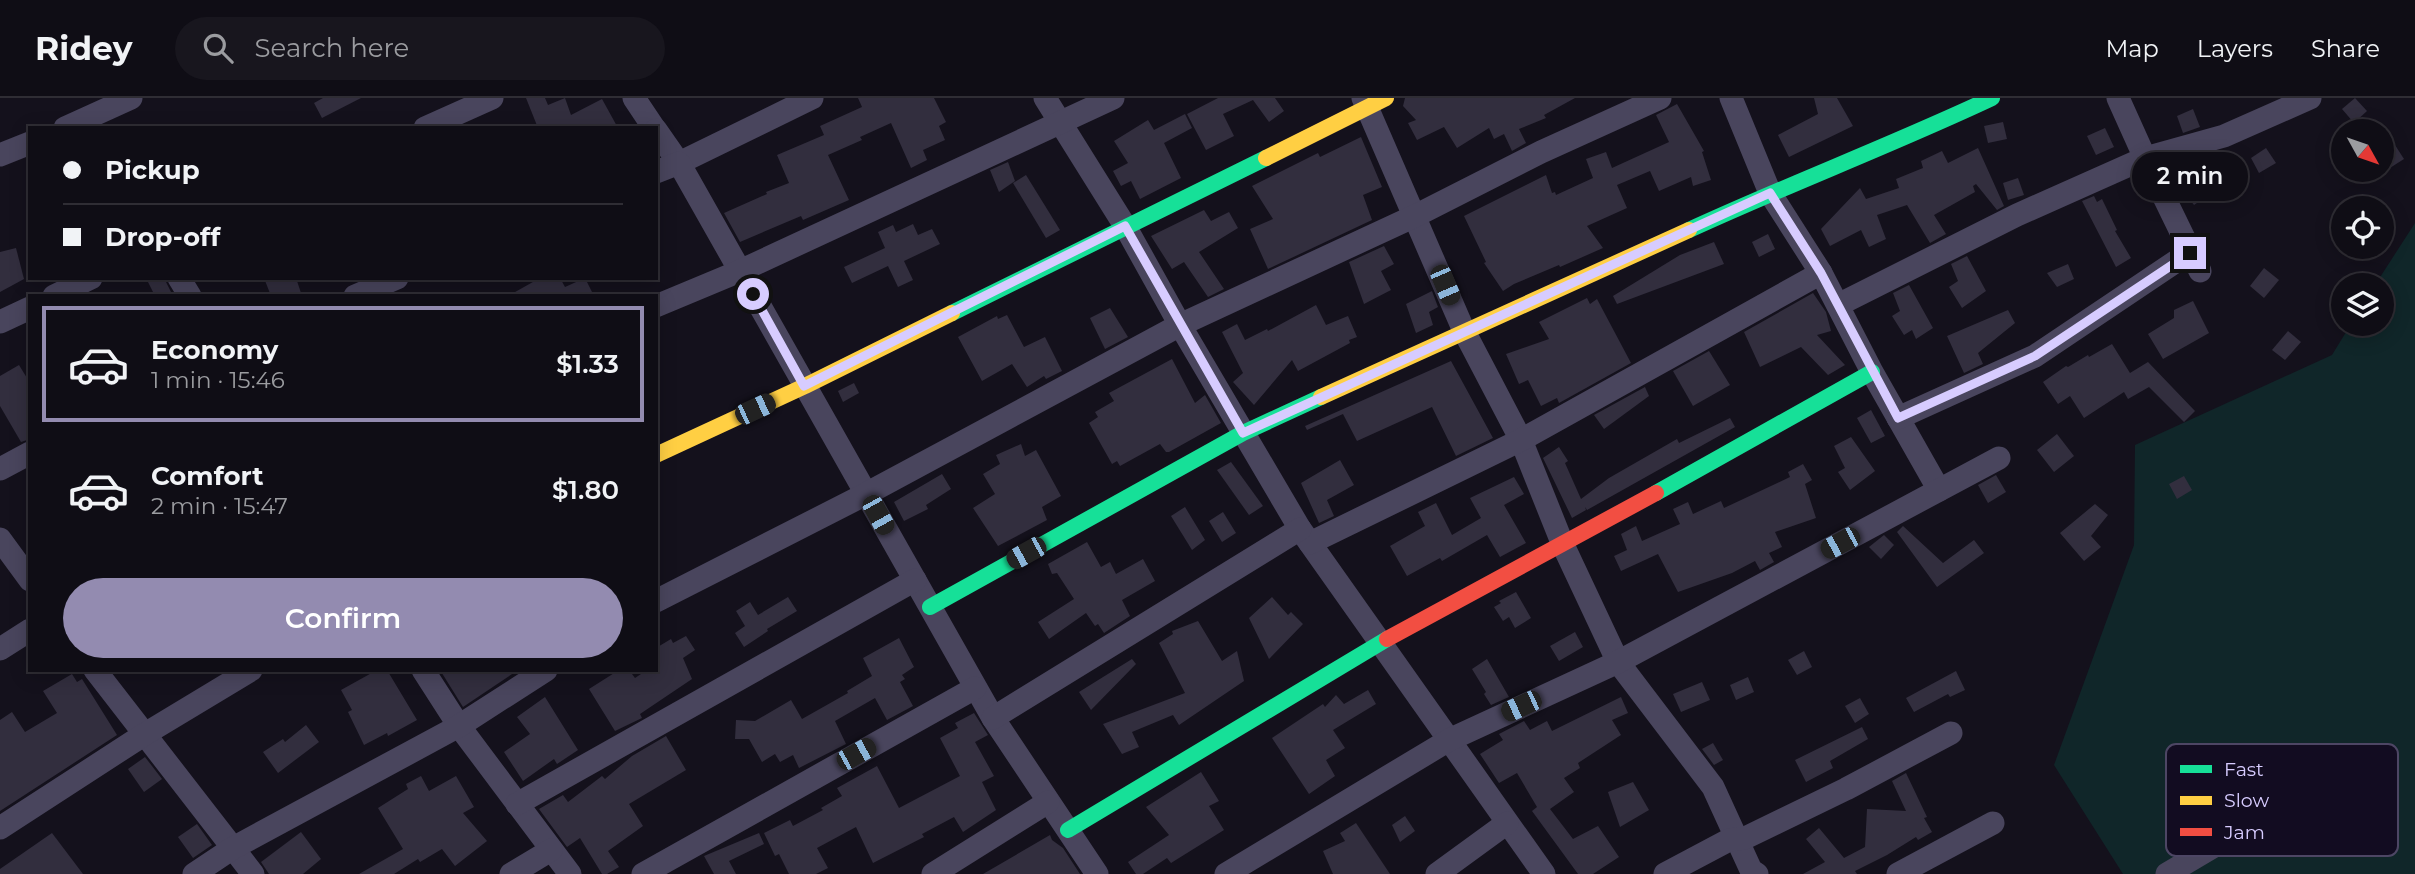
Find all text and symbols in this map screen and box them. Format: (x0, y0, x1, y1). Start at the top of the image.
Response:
search box (175, 17, 665, 80)
text: Ridey (35, 28, 133, 68)
icon: search (199, 29, 237, 67)
text: Search here (255, 32, 409, 64)
text: Map (2105, 34, 2159, 63)
text: Layers (2197, 34, 2273, 63)
text: Share (2311, 34, 2380, 63)
north arrow (2331, 119, 2394, 182)
map controls (2331, 119, 2394, 336)
callout: 2 min (2132, 152, 2248, 200)
text: Pickup (105, 154, 200, 186)
text: 2 min (2157, 162, 2223, 190)
button: locate (2331, 196, 2394, 259)
text: Drop-off (105, 221, 220, 253)
route end (2174, 237, 2206, 269)
car (1428, 262, 1463, 308)
button: layers (2331, 273, 2394, 336)
route start (737, 278, 769, 310)
icon: car (67, 333, 130, 396)
text: Economy (151, 334, 278, 366)
text: $1.33 (556, 348, 619, 380)
text: 1 min · 15:46 (151, 366, 285, 394)
car (732, 391, 779, 427)
icon: car (67, 459, 130, 522)
text: Comfort (151, 460, 263, 492)
text: $1.80 (552, 474, 619, 506)
text: 2 min · 15:47 (151, 492, 288, 520)
car (859, 492, 898, 538)
car (1817, 524, 1864, 562)
car (1003, 534, 1050, 572)
button: Confirm (63, 578, 623, 658)
car (1498, 688, 1545, 724)
car (833, 735, 880, 773)
legend (2166, 744, 2398, 856)
text: Fast (2224, 758, 2264, 781)
text: Slow (2224, 789, 2269, 812)
text: Jam (2223, 821, 2265, 844)

